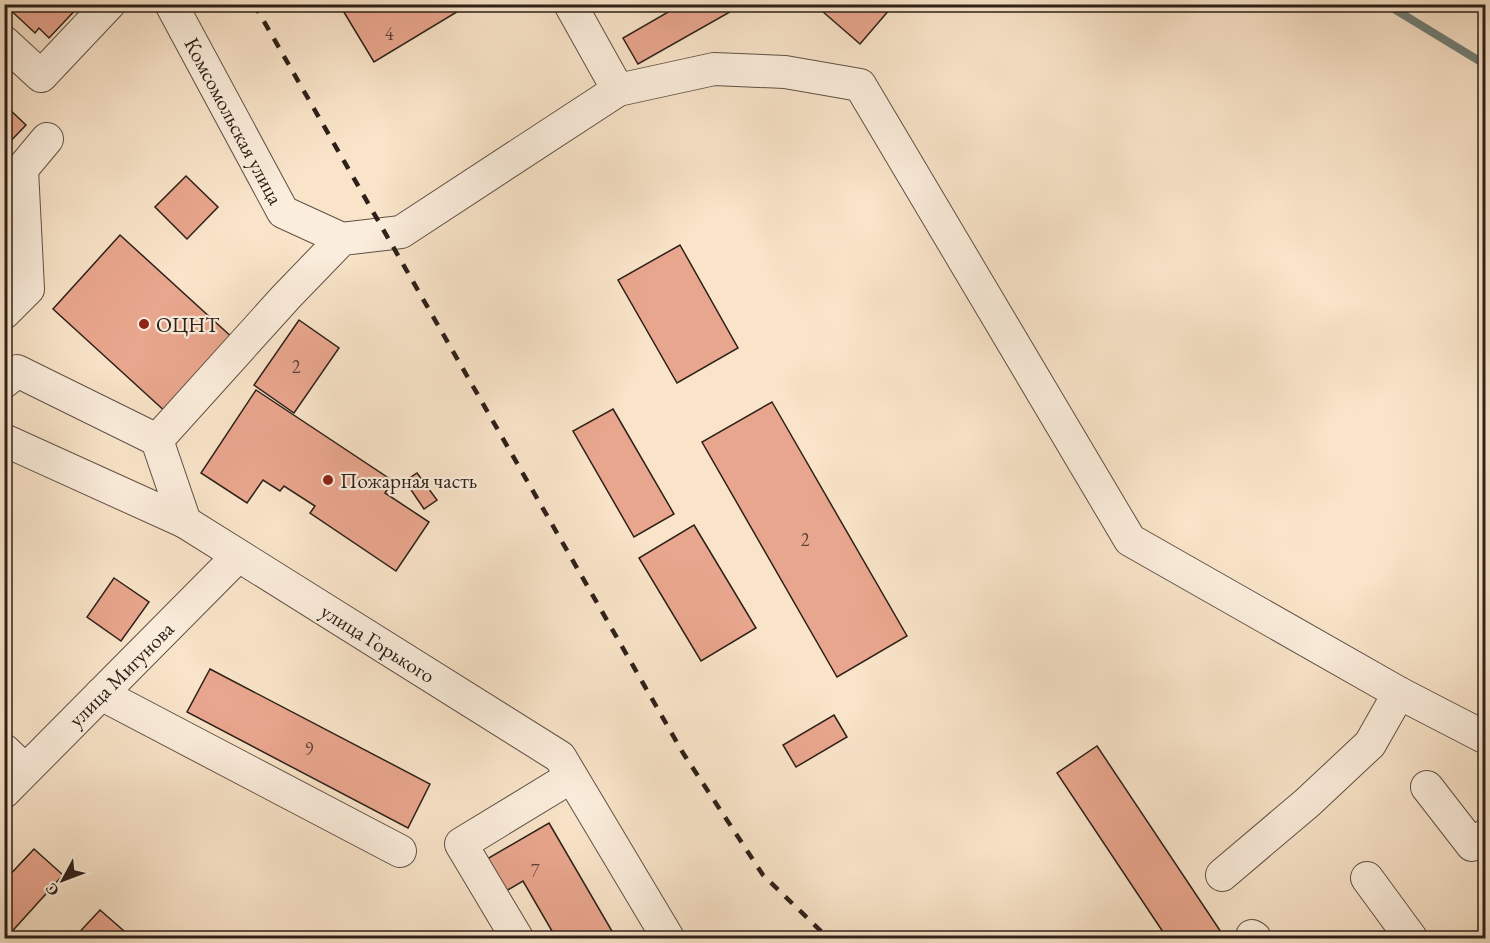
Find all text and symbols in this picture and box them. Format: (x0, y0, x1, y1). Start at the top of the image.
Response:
house number: 4 (385, 22, 394, 45)
street label: Комсомольская улица (179, 33, 290, 210)
place label: ОЦНТ (156, 311, 220, 338)
marker: ОЦНТ (137, 317, 151, 331)
house number: 2 (292, 355, 301, 378)
place label: Пожарная часть (340, 467, 477, 494)
marker: Пожарная часть (321, 473, 335, 487)
house number: 2 (801, 528, 810, 551)
street label: улица Горького (316, 597, 440, 689)
street label: улица Мигунова (62, 615, 180, 733)
house number: 9 (305, 737, 314, 760)
north arrow (33, 850, 93, 910)
house number: 7 (531, 859, 540, 882)
text: С (40, 878, 64, 901)

